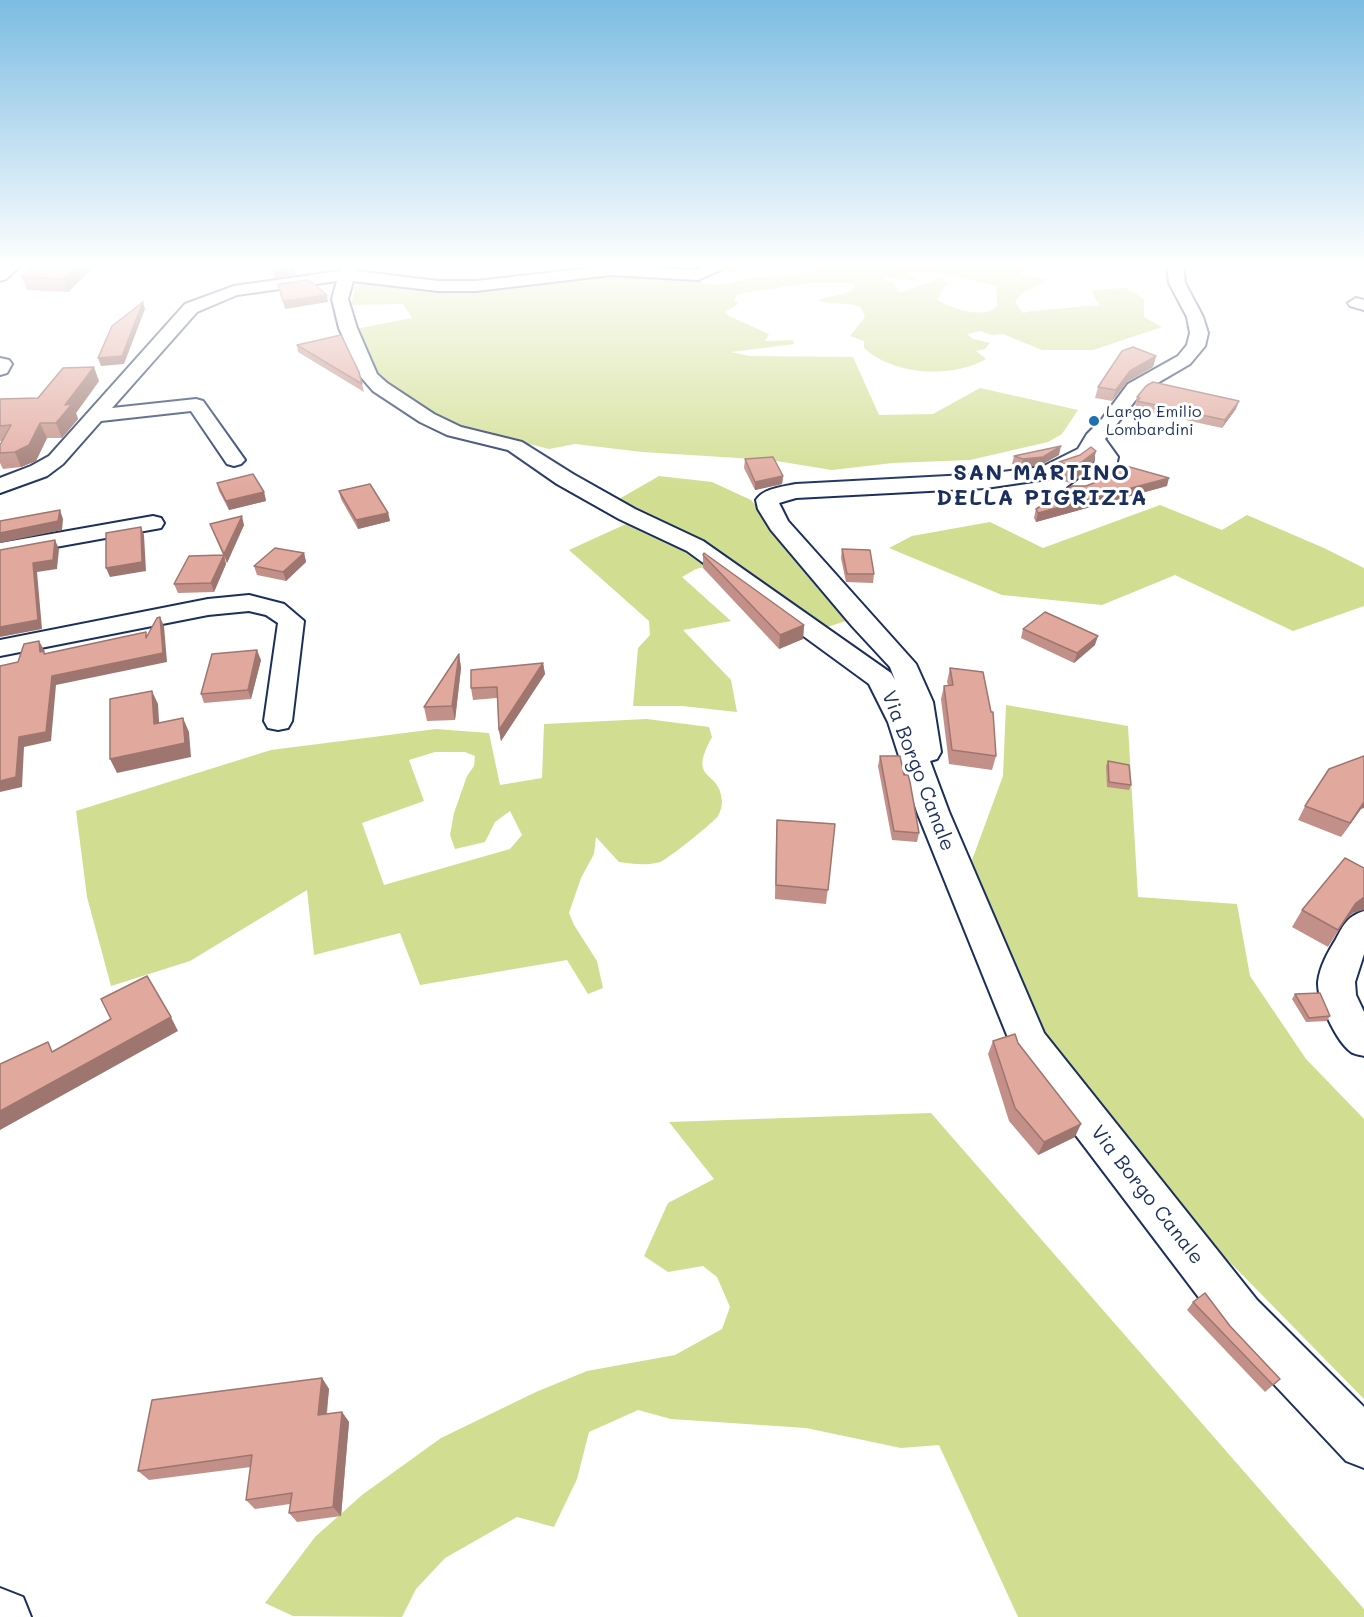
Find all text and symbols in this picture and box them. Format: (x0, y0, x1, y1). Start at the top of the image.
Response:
place label: Largo Emilio Lombardini (1106, 402, 1202, 440)
marker: Largo Emilio Lombardini (1087, 414, 1101, 428)
district label: SAN MARTINO DELLA PIGRIZIA (936, 460, 1148, 512)
street label: Via Borgo Canale (876, 687, 960, 855)
street label: Via Borgo Canale (1085, 1121, 1209, 1269)

